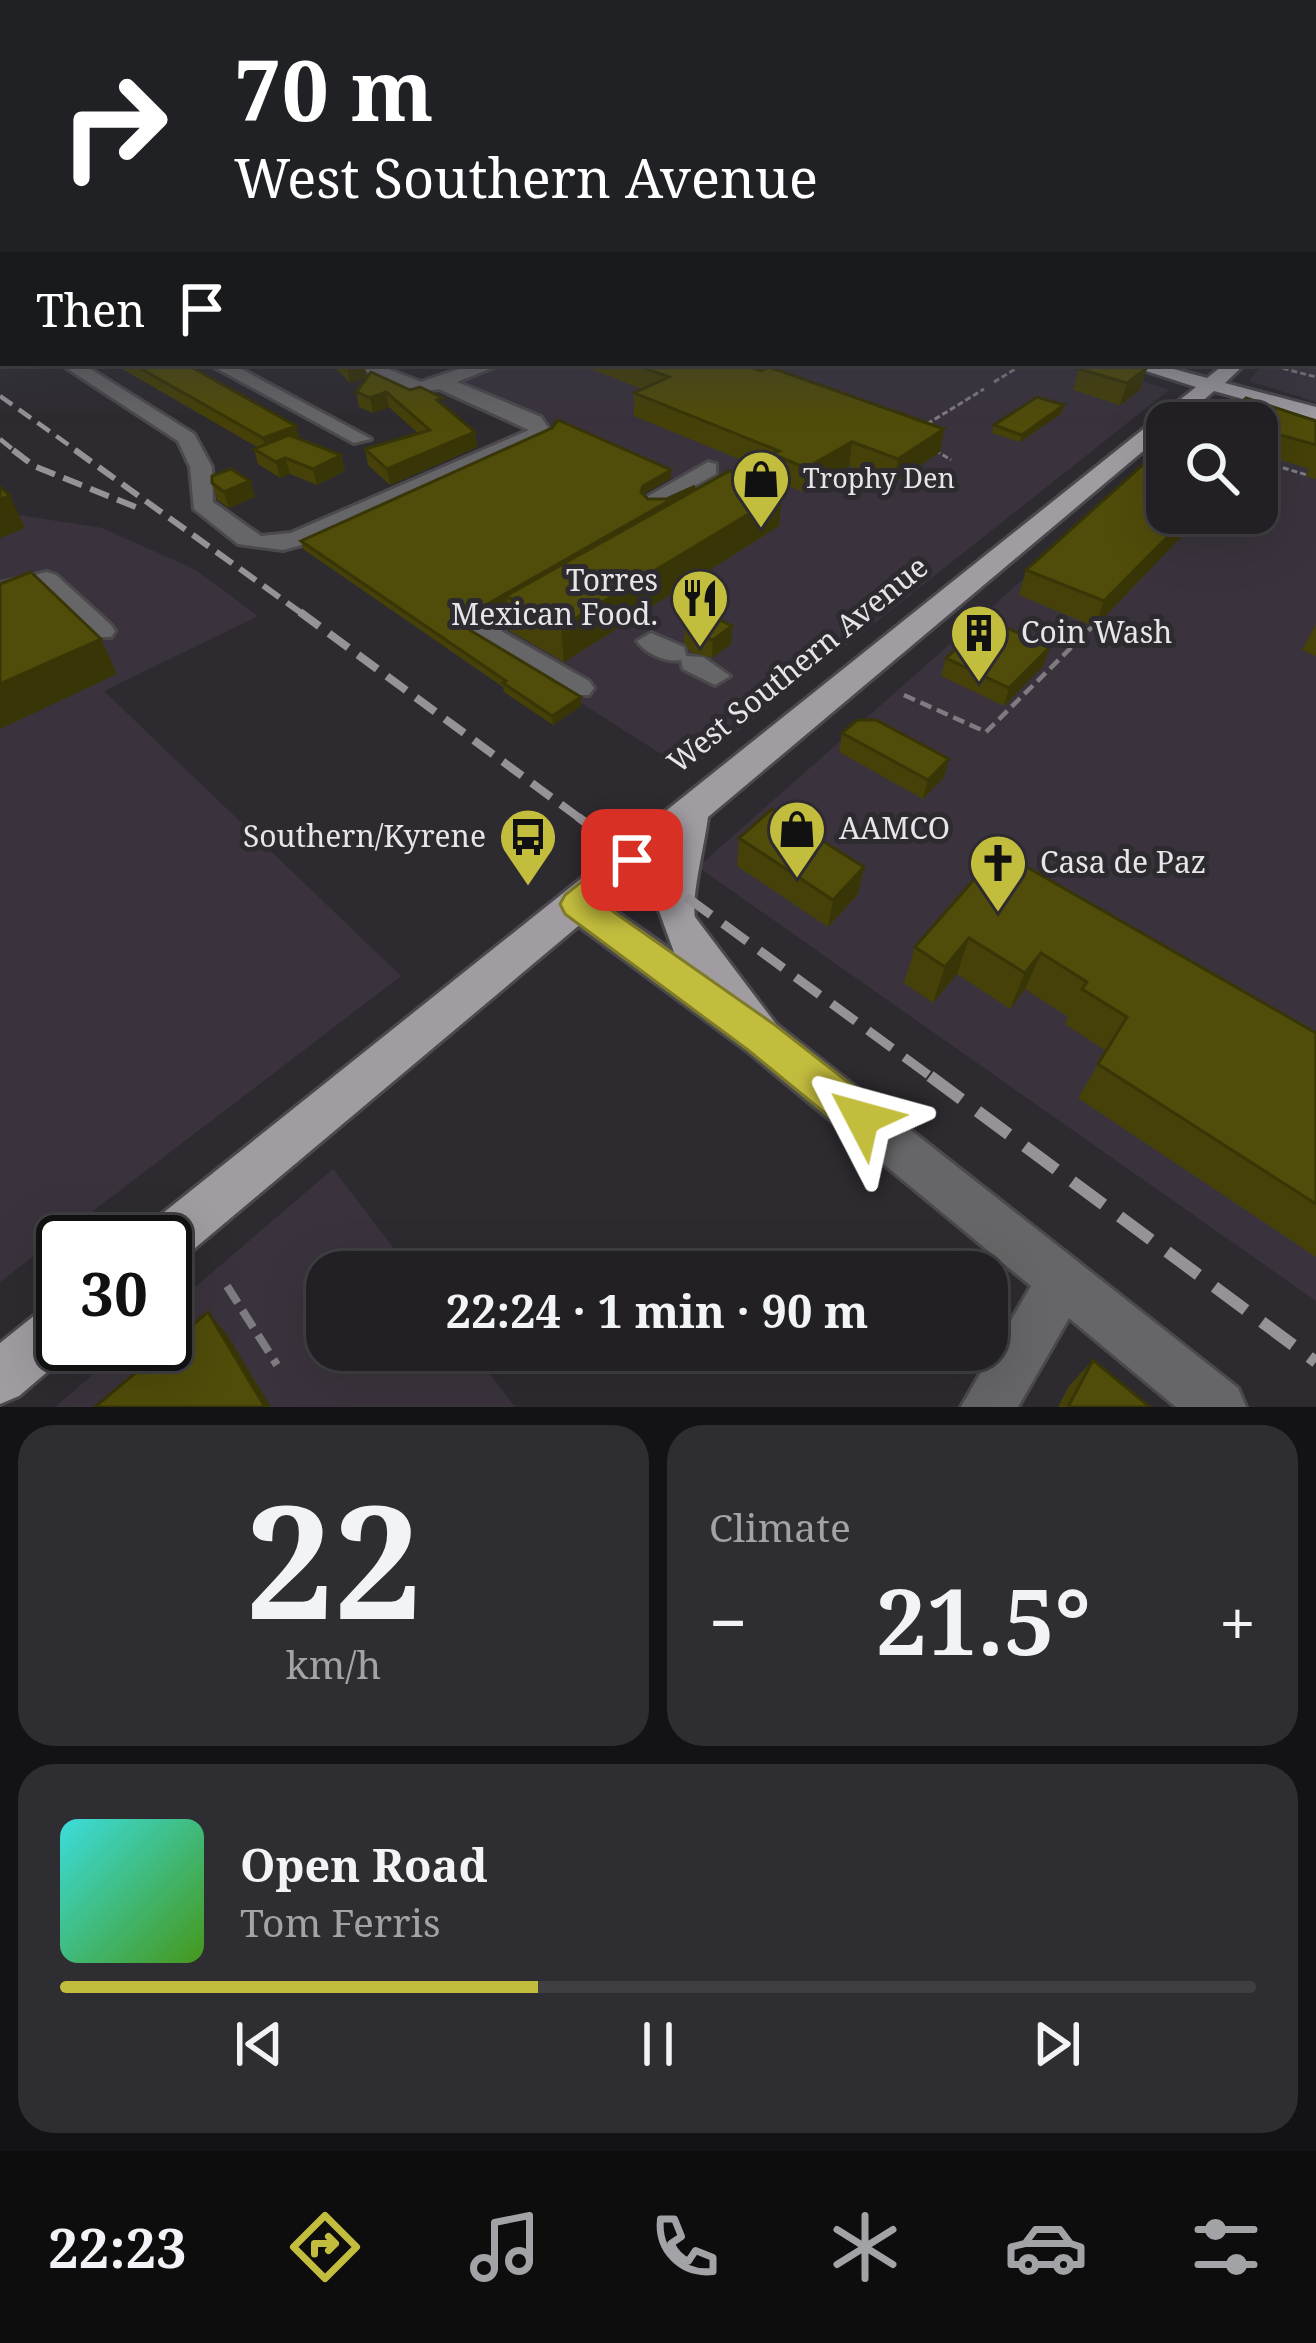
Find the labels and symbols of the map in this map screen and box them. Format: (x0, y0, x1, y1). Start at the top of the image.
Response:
shop icon: Trophy Den (730, 448, 792, 530)
place label: Trophy Den (803, 459, 955, 496)
street label: West Southern Avenue (658, 546, 936, 782)
place label: Torres Mexican Food. (451, 559, 658, 634)
restaurant icon: Torres Mexican Food. (669, 567, 731, 649)
building icon: Coin Wash (948, 602, 1010, 684)
place label: Coin Wash (1021, 611, 1172, 652)
shop icon: AAMCO (766, 798, 828, 880)
bus stop icon: Southern/Kyrene (497, 806, 559, 888)
place label: AAMCO (839, 807, 950, 848)
pin (581, 809, 683, 911)
place label: Southern/Kyrene (243, 815, 486, 856)
church icon: Casa de Paz (967, 832, 1029, 914)
place label: Casa de Paz (1040, 841, 1206, 882)
position arrow (799, 1055, 925, 1181)
speed limit sign: 30 (36, 1215, 192, 1371)

